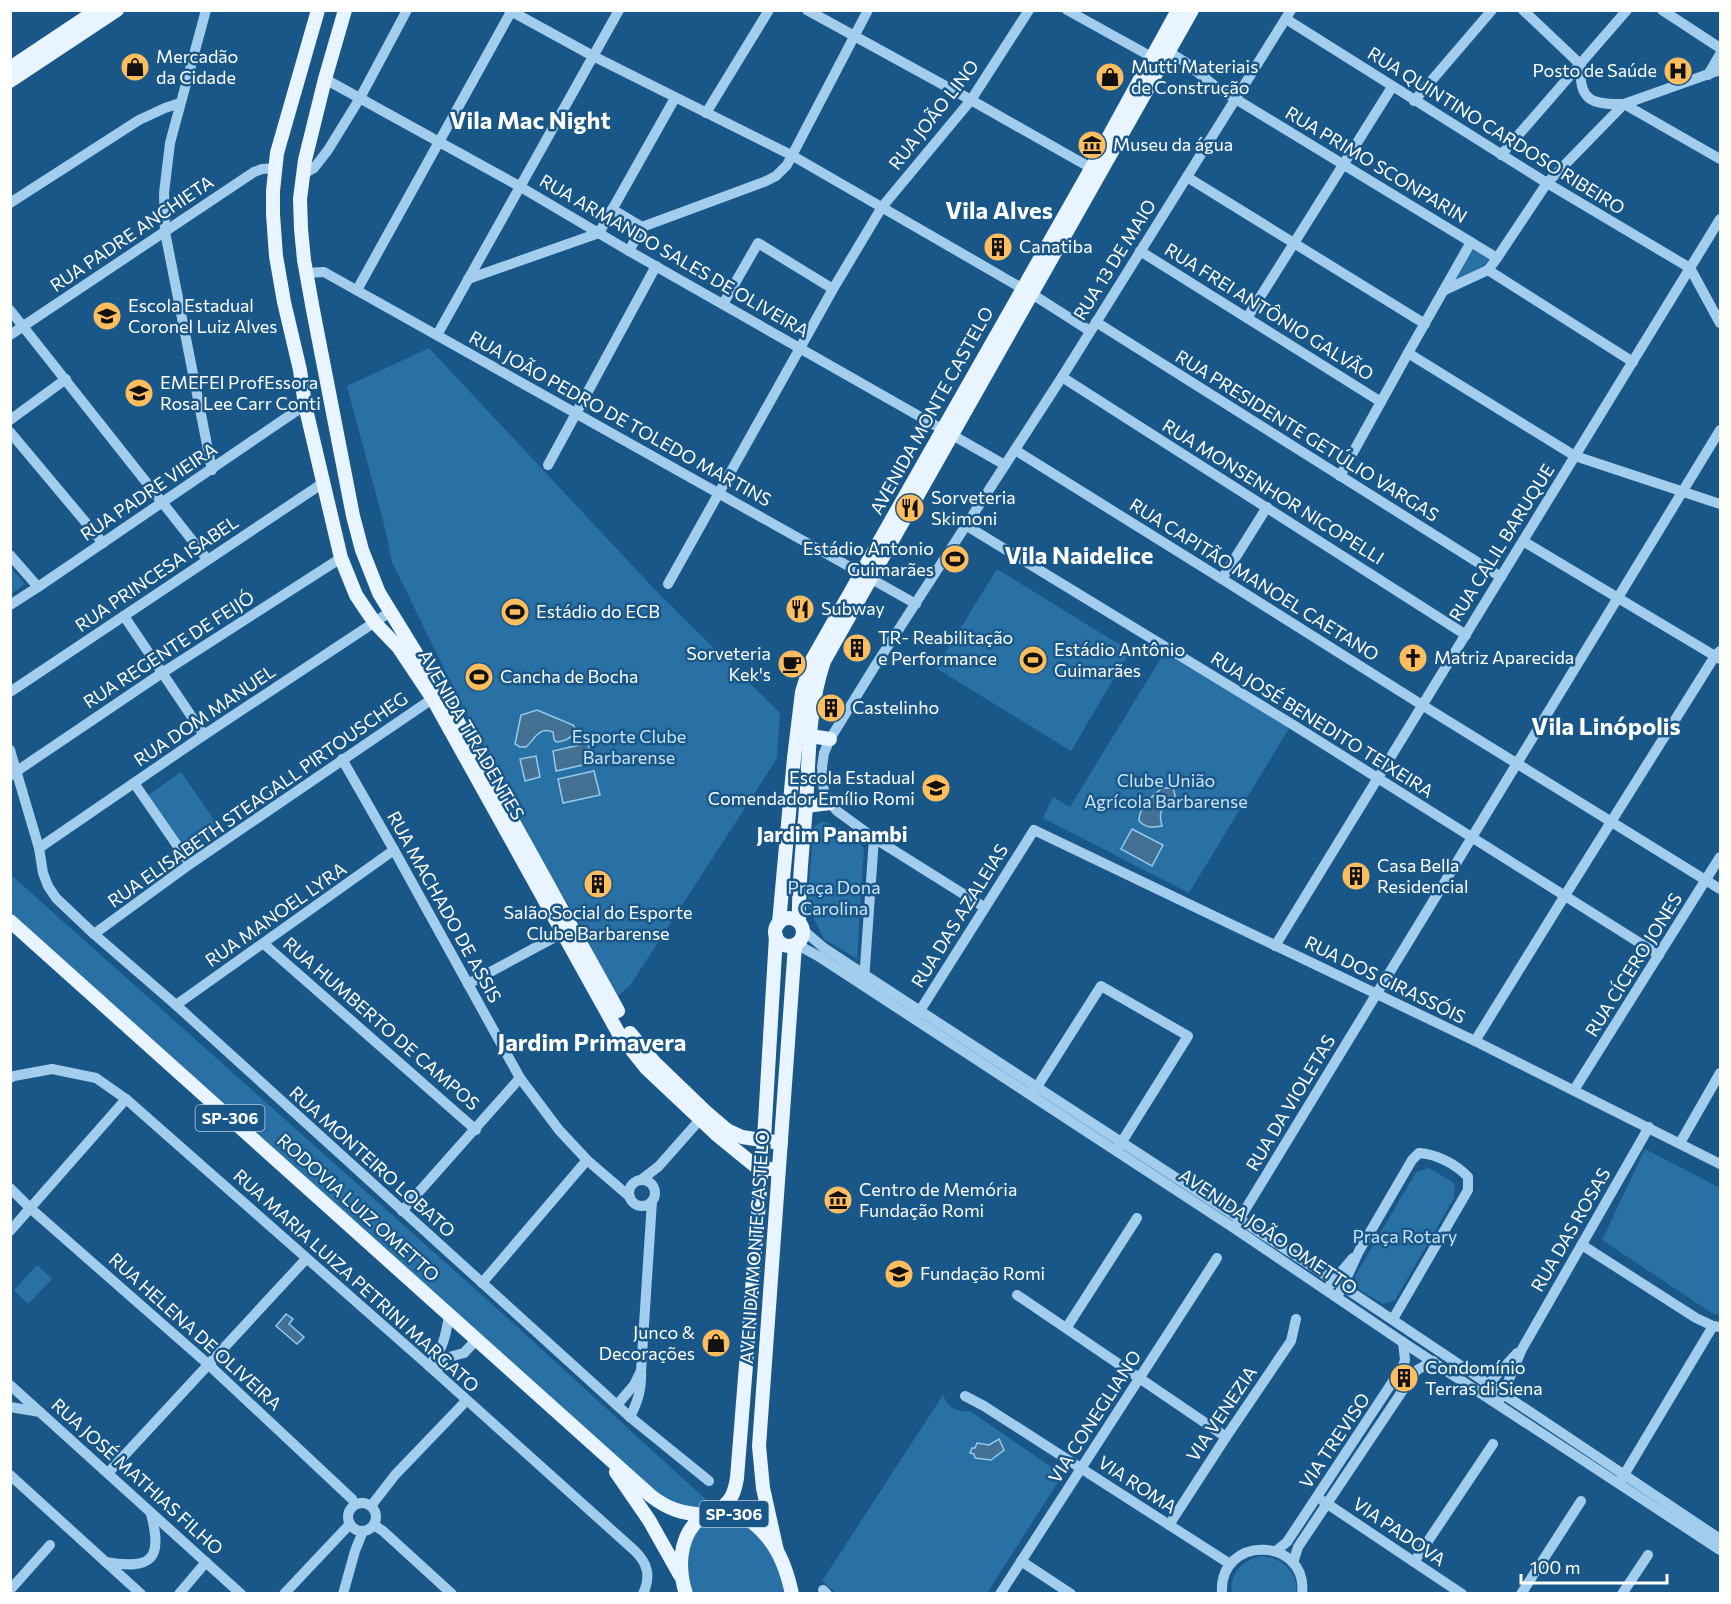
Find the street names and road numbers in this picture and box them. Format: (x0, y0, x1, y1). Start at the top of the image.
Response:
street label: RUA QUINTINO CARDOSO RIBEIRO (1364, 42, 1629, 219)
street label: RUA JOÃO LINO (884, 55, 983, 174)
street label: RUA PRIMO SCONPARIN (1282, 101, 1471, 227)
street label: RUA ARMANDO SALES DE OLIVEIRA (536, 169, 813, 341)
street label: RUA PADRE ANCHIETA (46, 170, 217, 296)
street label: RUA 13 DE MAIO (1068, 195, 1160, 324)
street label: RUA FREI ANTÔNIO GALVÃO (1161, 238, 1378, 385)
street label: AVENIDA MONTE CASTELO (865, 303, 998, 518)
street label: RUA JOÃO PEDRO DE TOLEDO MARTINS (465, 326, 776, 511)
street label: RUA PRESIDENTE GETÚLIO VARGAS (1172, 345, 1443, 526)
street label: RUA MONSENHOR NICOPELLI (1159, 414, 1388, 569)
street label: RUA PADRE VIEIRA (76, 437, 221, 545)
street label: RUA CALIL BARUQUE (1444, 460, 1559, 625)
street label: RUA CAPITÃO MANOEL CAETANO (1126, 493, 1383, 665)
street label: RUA PRINCESA ISABEL (71, 510, 242, 636)
street label: RUA REGENTE DE FEIJÓ (79, 586, 258, 713)
street label: AVENIDA TIRADENTES (414, 646, 530, 823)
street label: RUA JOSÉ BENEDITO TEIXEIRA (1207, 646, 1438, 802)
street label: RUA DOM MANUEL (130, 660, 279, 771)
street label: RUA ELISABETH STEAGALL PIRTOUSCHEG (103, 687, 412, 912)
street label: RUA MACHADO DE ASSIS (383, 807, 507, 1006)
street label: RUA DAS AZALEIAS (906, 840, 1012, 991)
street label: RUA MANOEL LYRA (201, 857, 350, 971)
street label: RUA CÍCERO JONES (1580, 889, 1686, 1040)
street label: RUA DOS GIRASSÓIS (1301, 931, 1469, 1028)
street label: RUA HUMBERTO DE CAMPOS (279, 932, 484, 1115)
street label: RUA DA VIOLETAS (1241, 1030, 1339, 1174)
street label: RUA MONTEIRO LOBATO (285, 1081, 460, 1241)
road number: SP-306 (196, 1105, 264, 1131)
street label: RODOVIA LUIZ OMETTO (273, 1129, 444, 1286)
street label: AVENIDA MONTE CASTELO (735, 1129, 773, 1364)
street label: AVENIDA JOÃO OMETTO (1175, 1163, 1362, 1299)
street label: RUA MARIA LUIZA PETRINI MARGATO (229, 1164, 484, 1396)
street label: RUA DAS ROSAS (1526, 1164, 1614, 1295)
street label: RUA HELENA DE OLIVEIRA (105, 1248, 287, 1415)
street label: VIA CONEGLIANO (1043, 1346, 1145, 1487)
street label: VIA VENEZIA (1181, 1362, 1261, 1465)
street label: VIA TREVISO (1294, 1389, 1374, 1492)
street label: RUA JOSÉ MATHIAS FILHO (47, 1393, 228, 1559)
street label: VIA ROMA (1094, 1451, 1181, 1518)
street label: VIA PADOVA (1349, 1492, 1450, 1570)
road number: SP-306 (700, 1501, 768, 1527)

